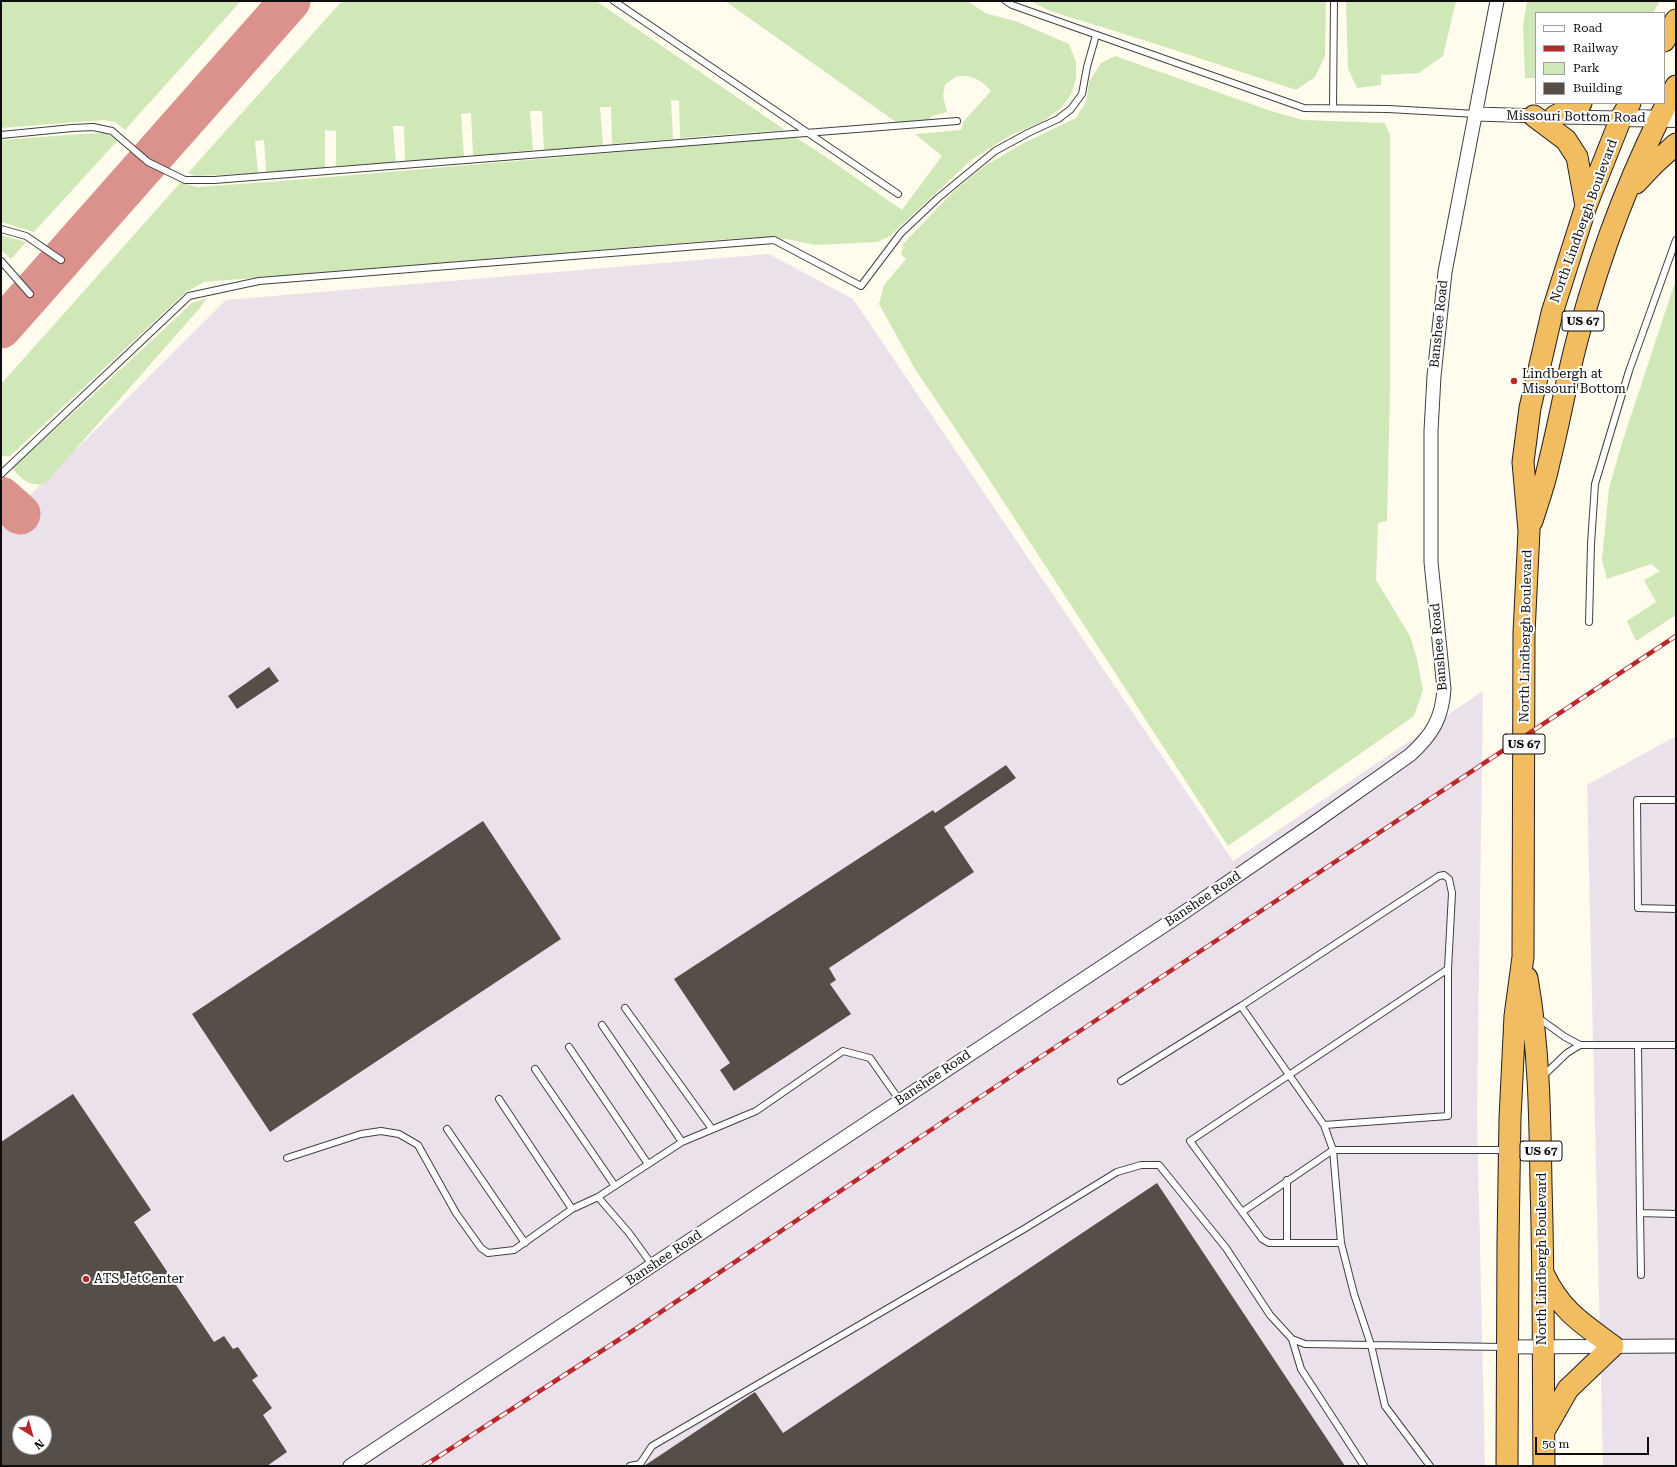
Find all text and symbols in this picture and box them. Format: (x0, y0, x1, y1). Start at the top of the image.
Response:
legend (1535, 12, 1665, 104)
text: Road (1573, 21, 1602, 35)
text: Railway (1573, 41, 1618, 55)
text: Park (1573, 61, 1599, 75)
text: Building (1573, 81, 1622, 95)
street label: Missouri Bottom Road (1506, 108, 1646, 126)
street label: North Lindbergh Boulevard (1547, 137, 1621, 305)
street label: Banshee Road (1427, 279, 1451, 369)
road number: US 67 (1562, 311, 1604, 331)
place label: Lindbergh at Missouri Bottom (1522, 366, 1626, 397)
marker: Lindbergh at Missouri Bottom (1509, 376, 1519, 386)
street label: North Lindbergh Boulevard (1517, 550, 1535, 722)
street label: Banshee Road (1427, 602, 1451, 692)
road number: US 67 (1503, 734, 1545, 754)
street label: Banshee Road (1162, 868, 1244, 930)
street label: Banshee Road (892, 1047, 974, 1109)
road number: US 67 (1520, 1141, 1562, 1161)
street label: North Lindbergh Boulevard (1534, 1173, 1550, 1345)
street label: Banshee Road (623, 1227, 705, 1289)
place label: ATS JetCenter (94, 1271, 184, 1287)
marker: ATS JetCenter (81, 1274, 91, 1284)
north arrow (12, 1415, 52, 1455)
scale bar (1537, 1429, 1651, 1455)
text: N (32, 1436, 46, 1452)
text: 50 m (1542, 1437, 1569, 1451)

